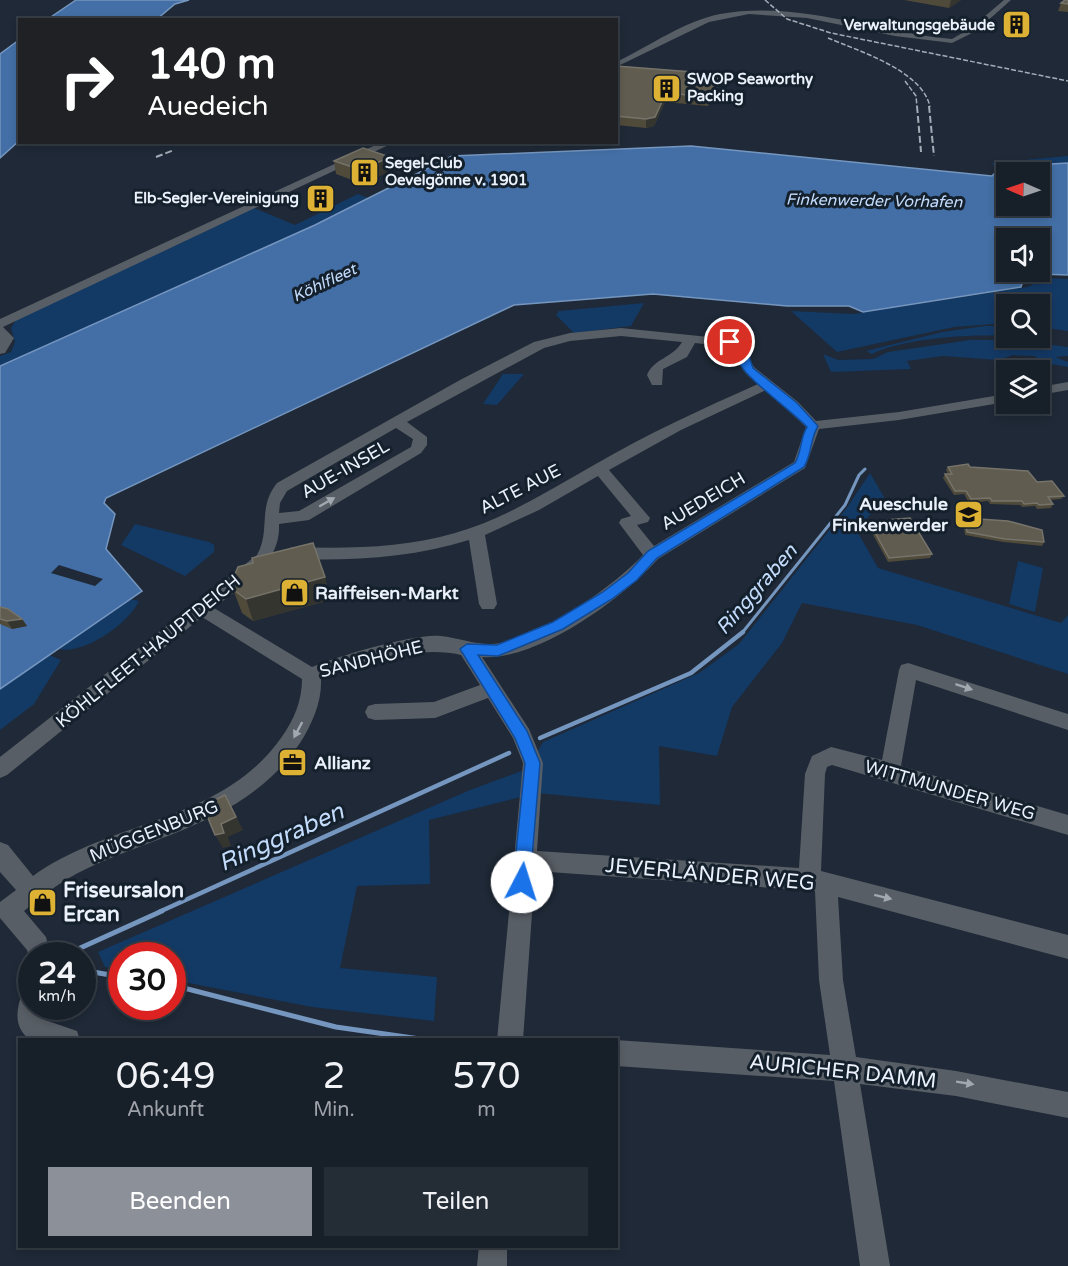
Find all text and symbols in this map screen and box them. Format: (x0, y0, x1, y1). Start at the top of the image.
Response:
building icon: Verwaltungsgebäude (1000, 9, 1032, 41)
place label: Verwaltungsgebäude (844, 16, 996, 35)
text: 140 m (147, 39, 276, 90)
icon: right (48, 42, 126, 120)
place label: SWOP Seaworthy Packing (687, 70, 813, 106)
building icon: SWOP Seaworthy Packing (650, 72, 682, 104)
text: Auedeich (147, 90, 268, 123)
place label: Segel-Club Oevelgönne v. 1901 (385, 154, 527, 190)
building icon: Segel-Club Oevelgönne v. 1901 (348, 156, 380, 188)
north arrow (996, 162, 1050, 216)
map controls (996, 162, 1050, 414)
building icon: Elb-Segler-Vereinigung (304, 182, 336, 214)
place label: Elb-Segler-Vereinigung (134, 189, 299, 208)
water label: Finkenwerder Vorhafen (786, 189, 964, 213)
button: sound (996, 228, 1050, 282)
water label: Köhlfleet (289, 259, 361, 306)
button: search (996, 294, 1050, 348)
pin (704, 316, 755, 367)
icon: arrive (713, 325, 746, 358)
button: layers (996, 360, 1050, 414)
street label: AUE-INSEL (297, 435, 394, 503)
street label: ALTE AUE (476, 459, 564, 519)
street label: AUEDEICH (657, 467, 749, 535)
place label: Aueschule Finkenwerder (832, 493, 949, 536)
one-way arrow (319, 496, 335, 507)
school or university icon: Aueschule Finkenwerder (953, 498, 985, 530)
water label: Ringgraben (711, 539, 803, 640)
street label: KÖHLFLEET-HAUPTDEICH (51, 570, 245, 732)
shop icon: Raiffeisen-Markt (278, 577, 310, 609)
place label: Raiffeisen-Markt (315, 582, 459, 604)
street label: SANDHÖHE (317, 636, 425, 682)
one-way arrow (955, 683, 973, 693)
one-way arrow (293, 722, 303, 739)
office icon: Allianz (277, 747, 309, 779)
place label: Allianz (314, 752, 371, 774)
street label: WITTMUNDER WEG (862, 755, 1038, 825)
street label: MÜGGENBURG (86, 795, 222, 867)
water label: Ringgraben (214, 796, 350, 878)
position arrow (490, 850, 554, 914)
street label: JEVERLÄNDER WEG (604, 853, 816, 896)
place label: Friseursalon Ercan (63, 878, 184, 927)
shop icon: Friseursalon Ercan (26, 886, 58, 918)
one-way arrow (874, 893, 893, 902)
speed limit sign: 30 (108, 942, 186, 1020)
text: 24 (38, 955, 76, 992)
text: km/h (38, 987, 76, 1005)
street label: AURICHER DAMM (748, 1049, 938, 1094)
text: 06:49 (116, 1055, 216, 1098)
text: 2 (323, 1055, 345, 1098)
text: 570 (452, 1055, 520, 1098)
one-way arrow (955, 1079, 974, 1088)
text: Ankunft (127, 1098, 204, 1122)
text: Min. (313, 1098, 355, 1122)
text: m (477, 1098, 496, 1122)
button: Beenden (48, 1167, 312, 1236)
button: Teilen (324, 1167, 588, 1236)

